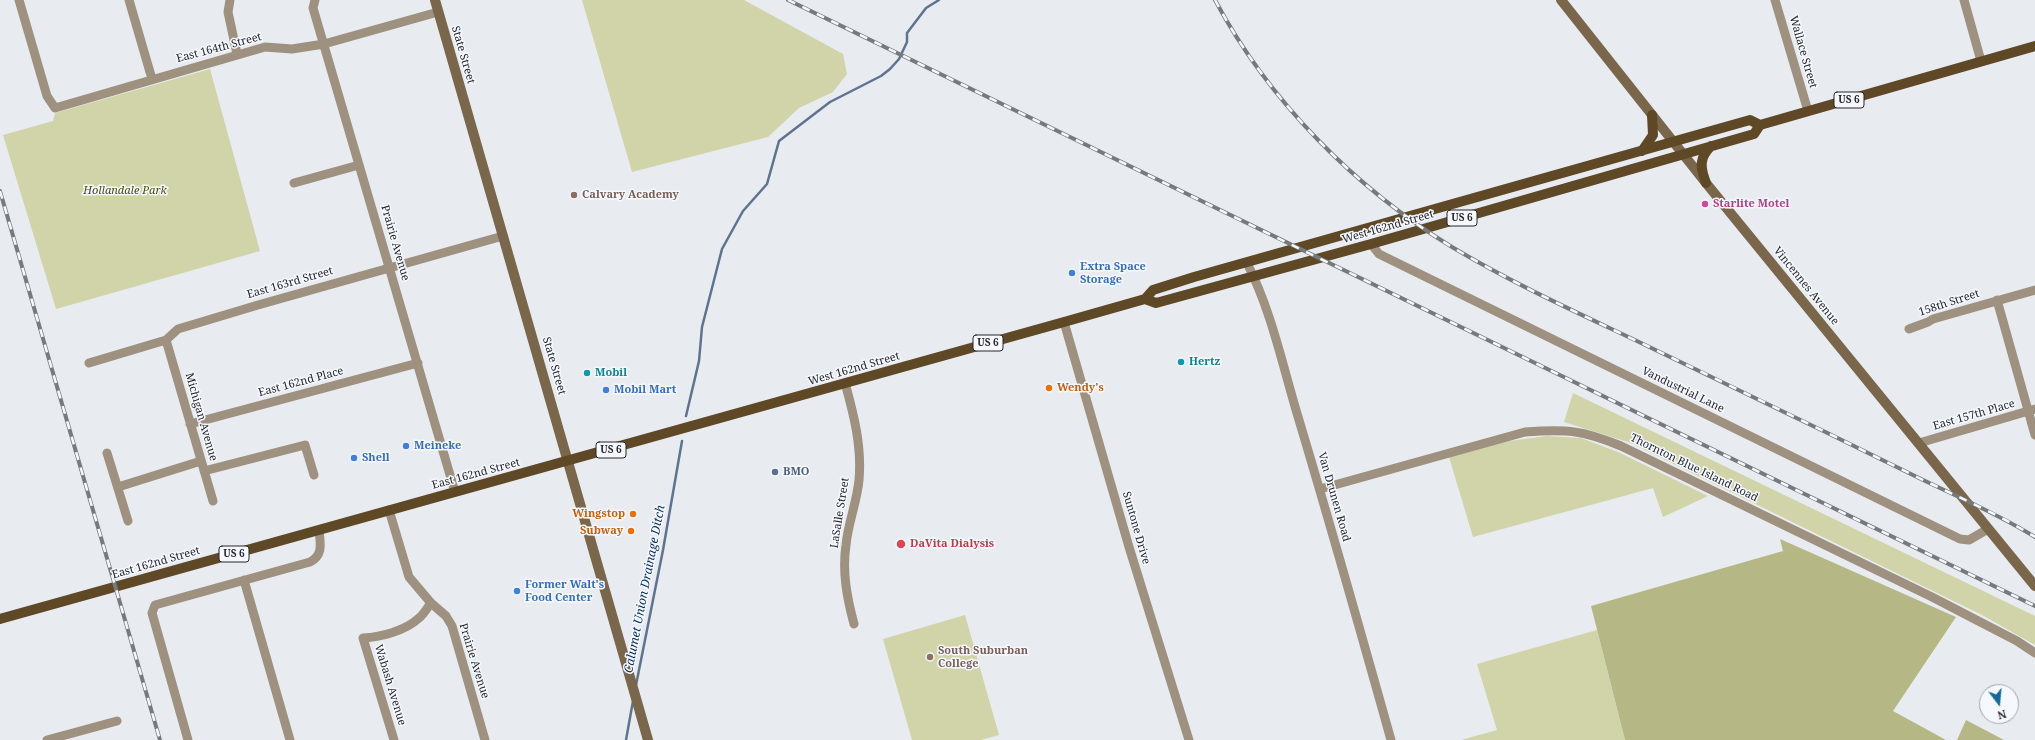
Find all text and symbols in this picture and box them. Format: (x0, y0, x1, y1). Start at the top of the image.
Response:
street label: Wallace Street (1786, 14, 1820, 90)
street label: State Street (448, 25, 478, 85)
street label: East 164th Street (175, 30, 263, 66)
road number: US 6 (1834, 92, 1864, 108)
park label: Hollandale Park (83, 184, 167, 198)
place label: Calvary Academy (582, 188, 679, 202)
marker: Calvary Academy (569, 190, 579, 200)
place label: Starlite Motel (1713, 197, 1789, 211)
marker: Starlite Motel (1700, 199, 1710, 209)
street label: Prairie Avenue (378, 204, 412, 282)
street label: West 162nd Street (1341, 208, 1435, 246)
road number: US 6 (1447, 210, 1477, 226)
street label: Vincennes Avenue (1770, 244, 1842, 328)
place label: Extra Space Storage (1080, 260, 1146, 286)
street label: East 163rd Street (246, 264, 334, 302)
marker: Extra Space Storage (1067, 268, 1077, 278)
street label: 158th Street (1917, 287, 1981, 319)
road number: US 6 (973, 335, 1003, 351)
street label: State Street (539, 336, 569, 396)
street label: West 162nd Street (807, 350, 901, 388)
place label: Hertz (1189, 355, 1220, 369)
marker: Hertz (1176, 357, 1186, 367)
street label: East 162nd Place (257, 364, 345, 400)
street label: Vandustrial Lane (1640, 364, 1726, 416)
place label: Mobil (595, 366, 627, 380)
marker: Mobil (582, 368, 592, 378)
street label: Michigan Avenue (182, 371, 220, 463)
place label: Wendy's (1057, 381, 1104, 395)
place label: Mobil Mart (614, 383, 676, 397)
marker: Wendy's (1044, 383, 1054, 393)
marker: Mobil Mart (601, 385, 611, 395)
street label: East 157th Place (1932, 397, 2016, 433)
street label: Thornton Blue Island Road (1628, 431, 1760, 505)
place label: Meineke (414, 439, 461, 453)
marker: Meineke (401, 441, 411, 451)
road number: US 6 (596, 442, 626, 458)
place label: Shell (362, 451, 390, 465)
street label: Van Drunen Road (1315, 451, 1353, 543)
marker: Shell (349, 453, 359, 463)
street label: East 162nd Street (431, 456, 521, 492)
place label: BMO (783, 465, 810, 479)
marker: BMO (770, 467, 780, 477)
street label: LaSalle Street (828, 477, 852, 549)
street label: Suntone Drive (1119, 490, 1153, 566)
water label: Calumet Union Drainage Ditch (622, 504, 668, 674)
place label: Wingstop (572, 507, 625, 521)
marker: Wingstop (628, 509, 638, 519)
place label: Subway (580, 524, 623, 538)
marker: Subway (626, 526, 636, 536)
place label: DaVita Dialysis (910, 537, 994, 551)
marker: DaVita Dialysis (895, 538, 907, 550)
street label: East 162nd Street (111, 544, 201, 582)
road number: US 6 (219, 546, 249, 562)
place label: Former Walt's Food Center (525, 578, 604, 604)
marker: Former Walt's Food Center (512, 586, 522, 596)
street label: Prairie Avenue (456, 622, 492, 700)
street label: Wabash Avenue (371, 643, 409, 727)
place label: South Suburban College (938, 644, 1028, 670)
marker: South Suburban College (925, 652, 935, 662)
north arrow (1979, 684, 2019, 724)
text: N (1996, 707, 2008, 723)

